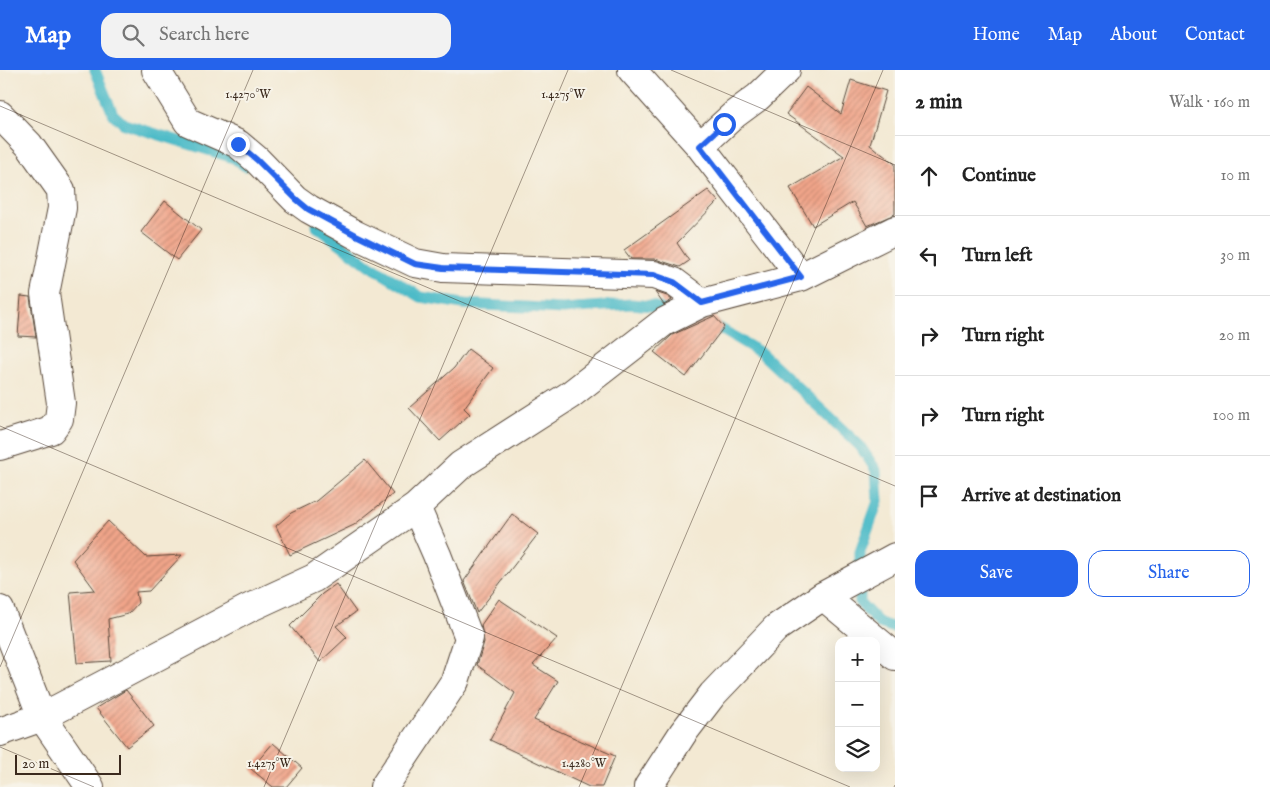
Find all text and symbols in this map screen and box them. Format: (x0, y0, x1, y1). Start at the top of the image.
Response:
search box (101, 13, 451, 58)
text: Map (25, 20, 71, 51)
icon: search (119, 21, 147, 49)
text: Search here (159, 23, 250, 47)
text: Home (973, 24, 1020, 47)
text: Map (1048, 24, 1082, 47)
text: About (1110, 24, 1157, 47)
text: Contact (1185, 24, 1245, 47)
text: 1.4270°W (225, 87, 271, 102)
text: 1.4275°W (541, 87, 585, 102)
text: 2 min (915, 89, 962, 116)
text: Walk · 160 m (1169, 93, 1250, 113)
route start (713, 113, 736, 136)
route end (227, 133, 250, 156)
icon: ahead (915, 162, 943, 190)
text: Continue (962, 164, 1036, 188)
text: 10 m (1220, 166, 1250, 186)
icon: left (915, 242, 943, 270)
text: Turn left (962, 244, 1033, 268)
text: 30 m (1220, 246, 1250, 266)
icon: right (915, 322, 943, 350)
text: Turn right (962, 324, 1044, 348)
text: 20 m (1219, 326, 1250, 346)
icon: right (915, 402, 943, 430)
text: Turn right (962, 404, 1044, 428)
text: 100 m (1213, 406, 1250, 426)
icon: arrive (915, 482, 943, 510)
text: Arrive at destination (962, 484, 1121, 508)
button: Save (915, 550, 1078, 597)
button: Share (1088, 550, 1250, 597)
map controls (835, 637, 880, 772)
button: + (835, 637, 880, 682)
button: − (835, 682, 880, 727)
button: layers (835, 727, 880, 772)
scale bar (15, 752, 121, 775)
text: 20 m (22, 755, 49, 773)
text: 1.4275°W (247, 756, 291, 771)
text: 1.4280°W (562, 756, 607, 771)

